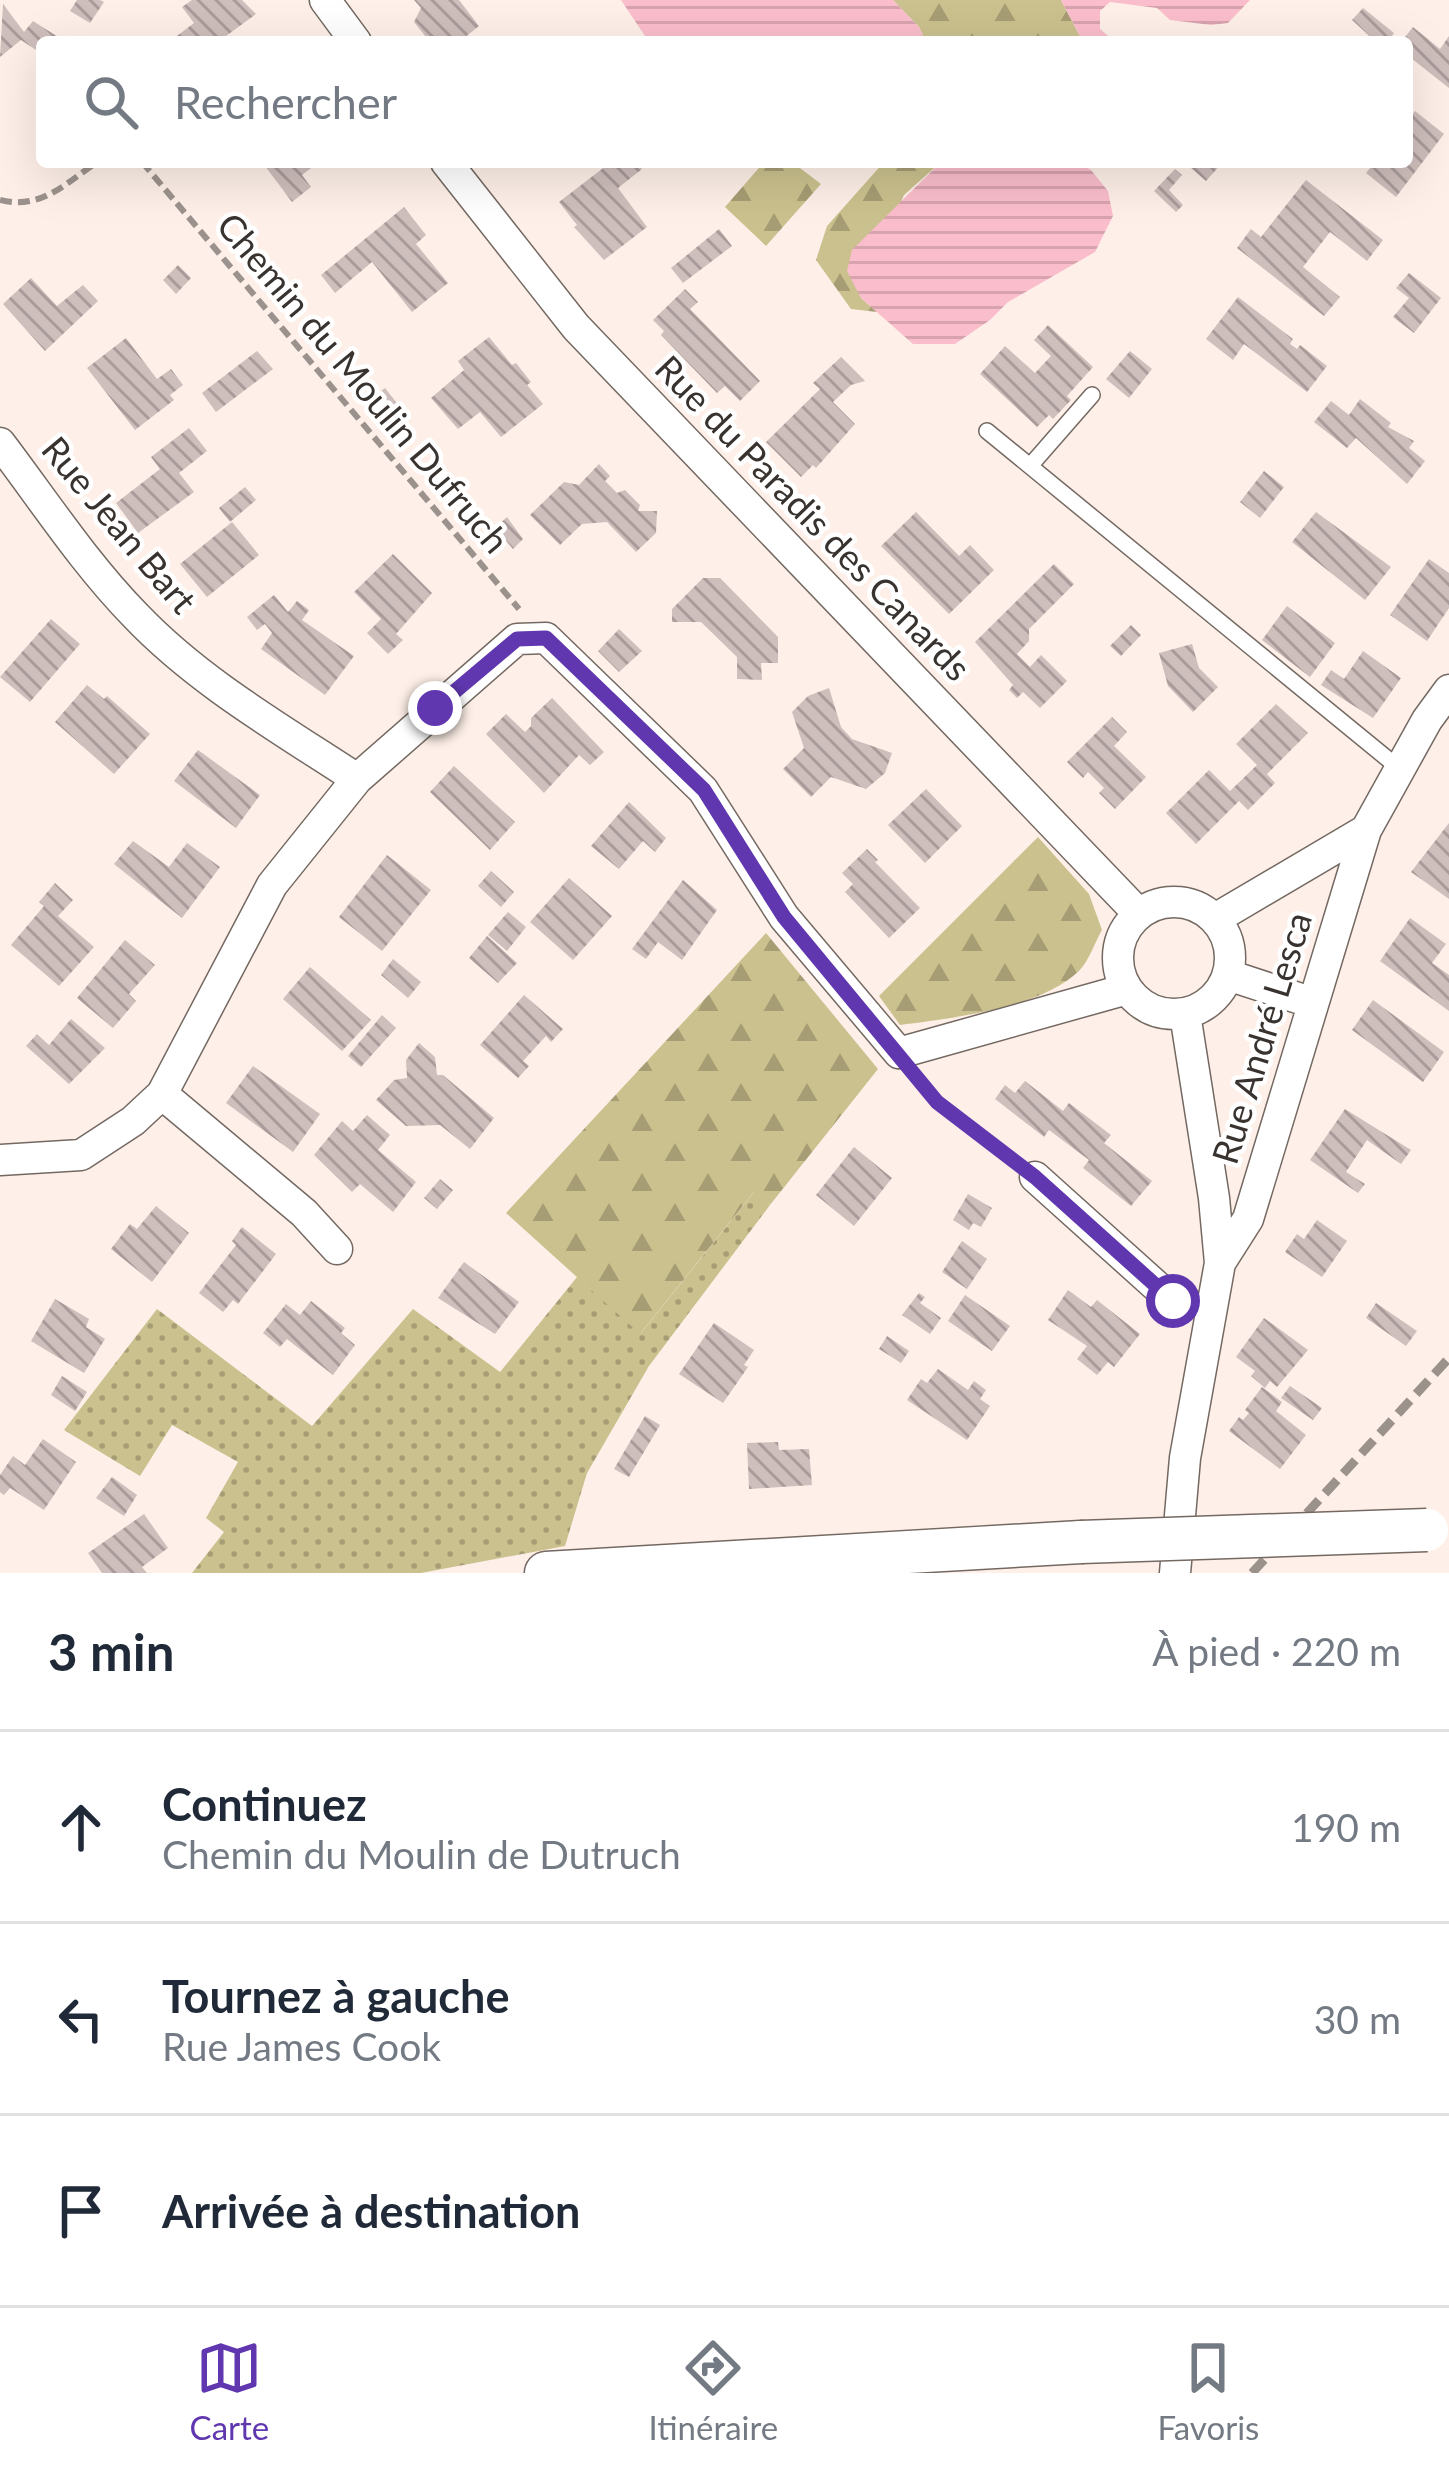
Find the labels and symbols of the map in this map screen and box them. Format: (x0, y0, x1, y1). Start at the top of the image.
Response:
street label: Chemin du Moulin Dufruch (209, 203, 519, 561)
street label: Rue du Paradis des Canards (647, 346, 981, 689)
street label: Rue Jean Bart (33, 427, 206, 622)
route end (408, 681, 462, 735)
street label: Rue André Lesca (1202, 907, 1320, 1169)
route start (1146, 1274, 1200, 1328)

